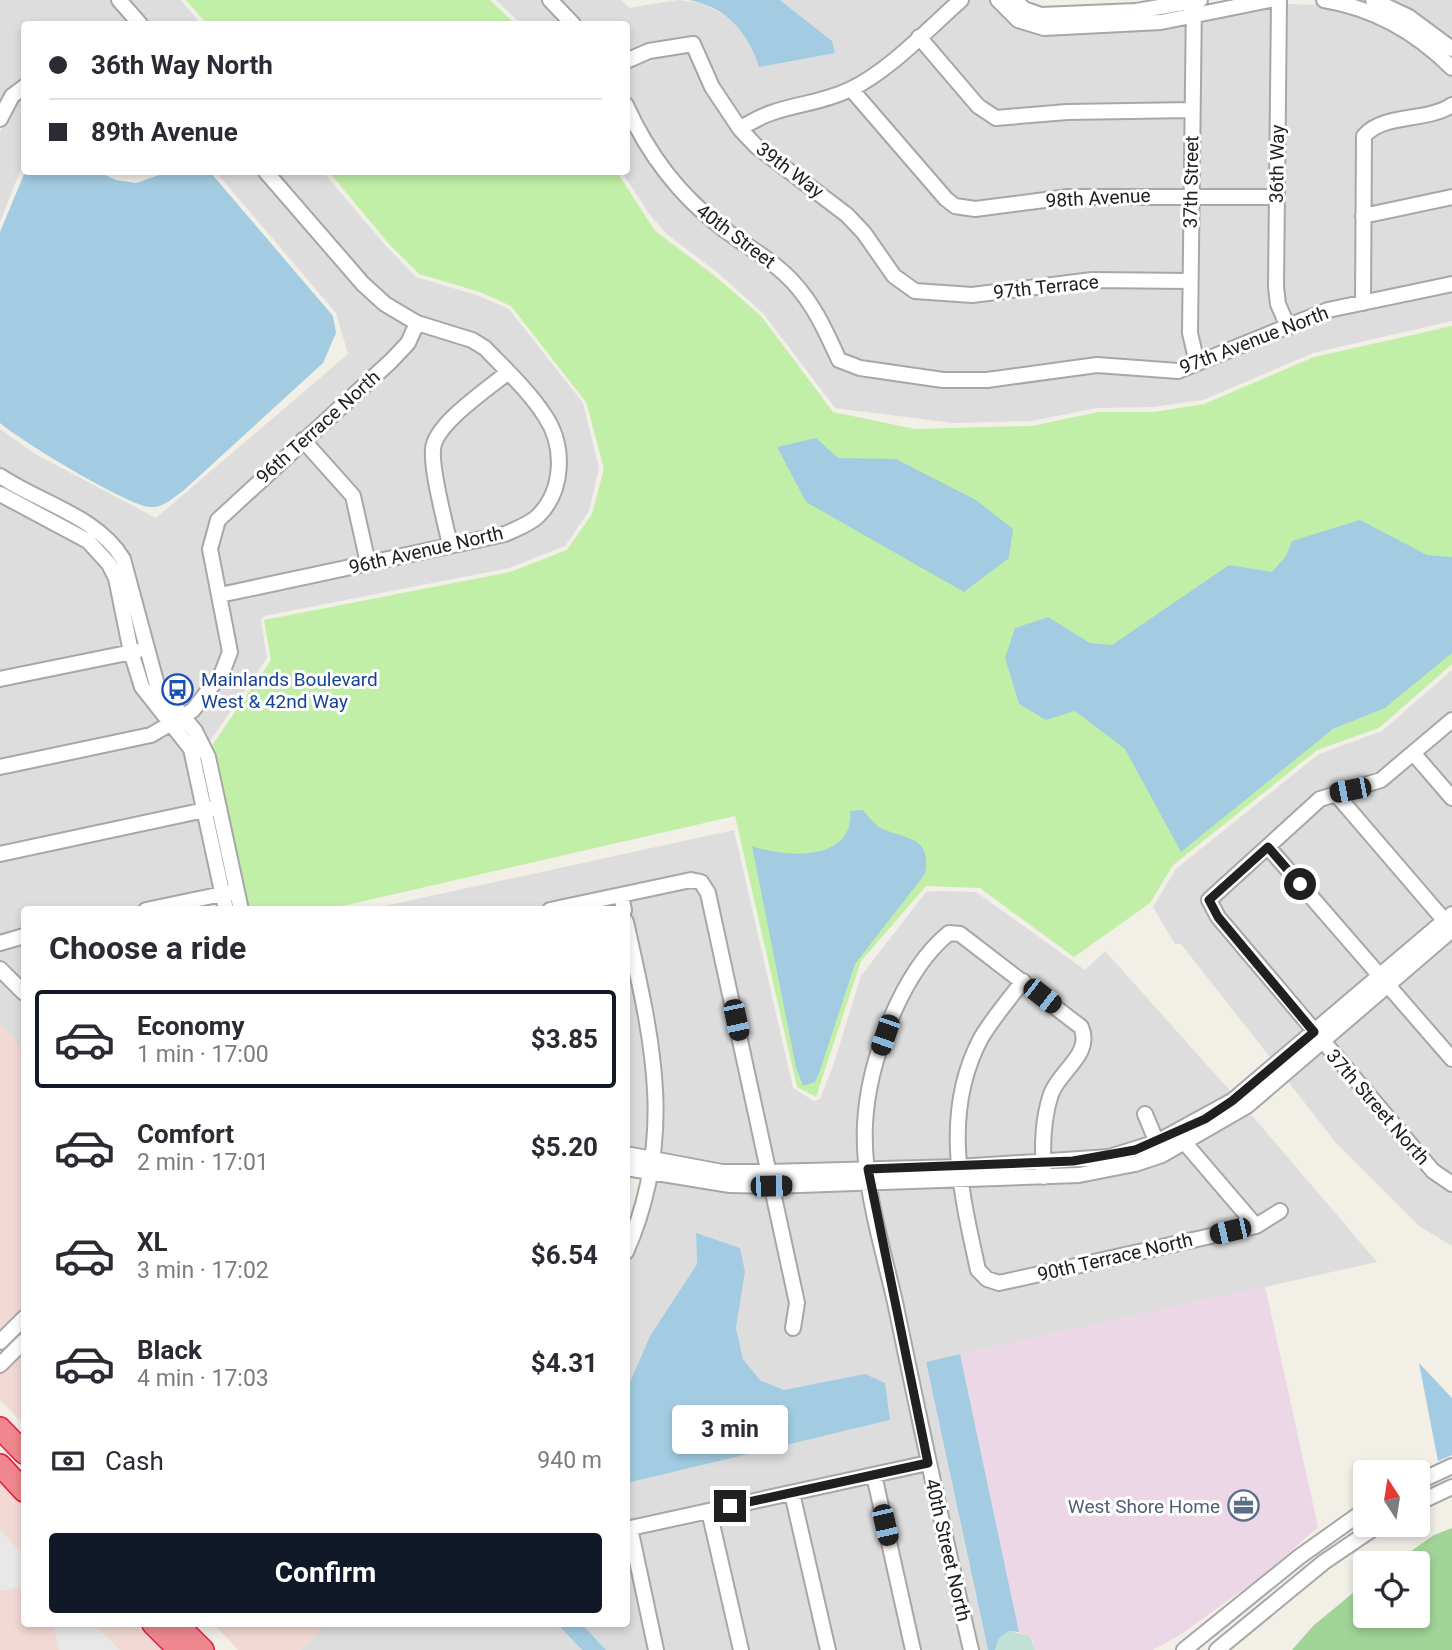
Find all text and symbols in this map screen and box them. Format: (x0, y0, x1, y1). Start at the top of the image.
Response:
text: 36th Way North (91, 50, 273, 80)
text: 89th Avenue (91, 117, 238, 147)
street label: 36th Way (1265, 125, 1289, 203)
street label: 37th Street (1179, 135, 1203, 229)
street label: 39th Way (752, 137, 828, 203)
street label: 98th Avenue (1045, 184, 1151, 212)
street label: 40th Street (692, 199, 780, 273)
street label: 97th Terrace (992, 270, 1100, 304)
street label: 97th Avenue North (1176, 301, 1332, 379)
street label: 96th Terrace North (251, 365, 385, 489)
street label: 96th Avenue North (347, 521, 505, 579)
place label: Mainlands Boulevard West & 42nd Way (201, 668, 378, 713)
bus stop icon: Mainlands Boulevard West & 42nd Way (161, 673, 195, 707)
car (1328, 776, 1373, 804)
route start (1284, 868, 1316, 900)
text: Choose a ride (49, 929, 246, 967)
car (1019, 975, 1066, 1017)
car (722, 997, 751, 1043)
icon: car (53, 1008, 116, 1071)
text: Economy (137, 1011, 244, 1041)
car (869, 1012, 902, 1058)
text: $3.85 (531, 1024, 598, 1054)
text: 1 min · 17:00 (137, 1041, 269, 1068)
street label: 37th Street North (1322, 1045, 1434, 1169)
icon: car (53, 1116, 116, 1179)
text: Comfort (137, 1119, 234, 1149)
text: $5.20 (531, 1132, 598, 1162)
text: 2 min · 17:01 (137, 1149, 269, 1176)
car (750, 1175, 793, 1197)
car (1208, 1216, 1253, 1246)
icon: car (53, 1224, 116, 1287)
text: XL (137, 1227, 168, 1257)
street label: 90th Terrace North (1035, 1228, 1195, 1286)
text: $6.54 (531, 1240, 598, 1270)
text: 3 min · 17:02 (137, 1257, 269, 1284)
icon: car (53, 1332, 116, 1395)
text: Black (137, 1335, 202, 1365)
text: $4.31 (531, 1348, 598, 1378)
text: 4 min · 17:03 (137, 1365, 269, 1392)
callout: 3 min (672, 1404, 788, 1454)
text: 3 min (701, 1416, 759, 1443)
icon: cash (49, 1442, 87, 1480)
text: Cash (105, 1446, 164, 1476)
text: 940 m (537, 1447, 602, 1474)
north arrow (1353, 1460, 1430, 1536)
map controls (1353, 1460, 1430, 1628)
street label: 40th Street North (920, 1476, 976, 1624)
office icon: West Shore Home (1226, 1489, 1260, 1523)
route end (714, 1490, 746, 1522)
place label: West Shore Home (1068, 1495, 1220, 1518)
car (871, 1502, 900, 1548)
button: Confirm (49, 1533, 602, 1613)
button: locate (1353, 1551, 1430, 1628)

